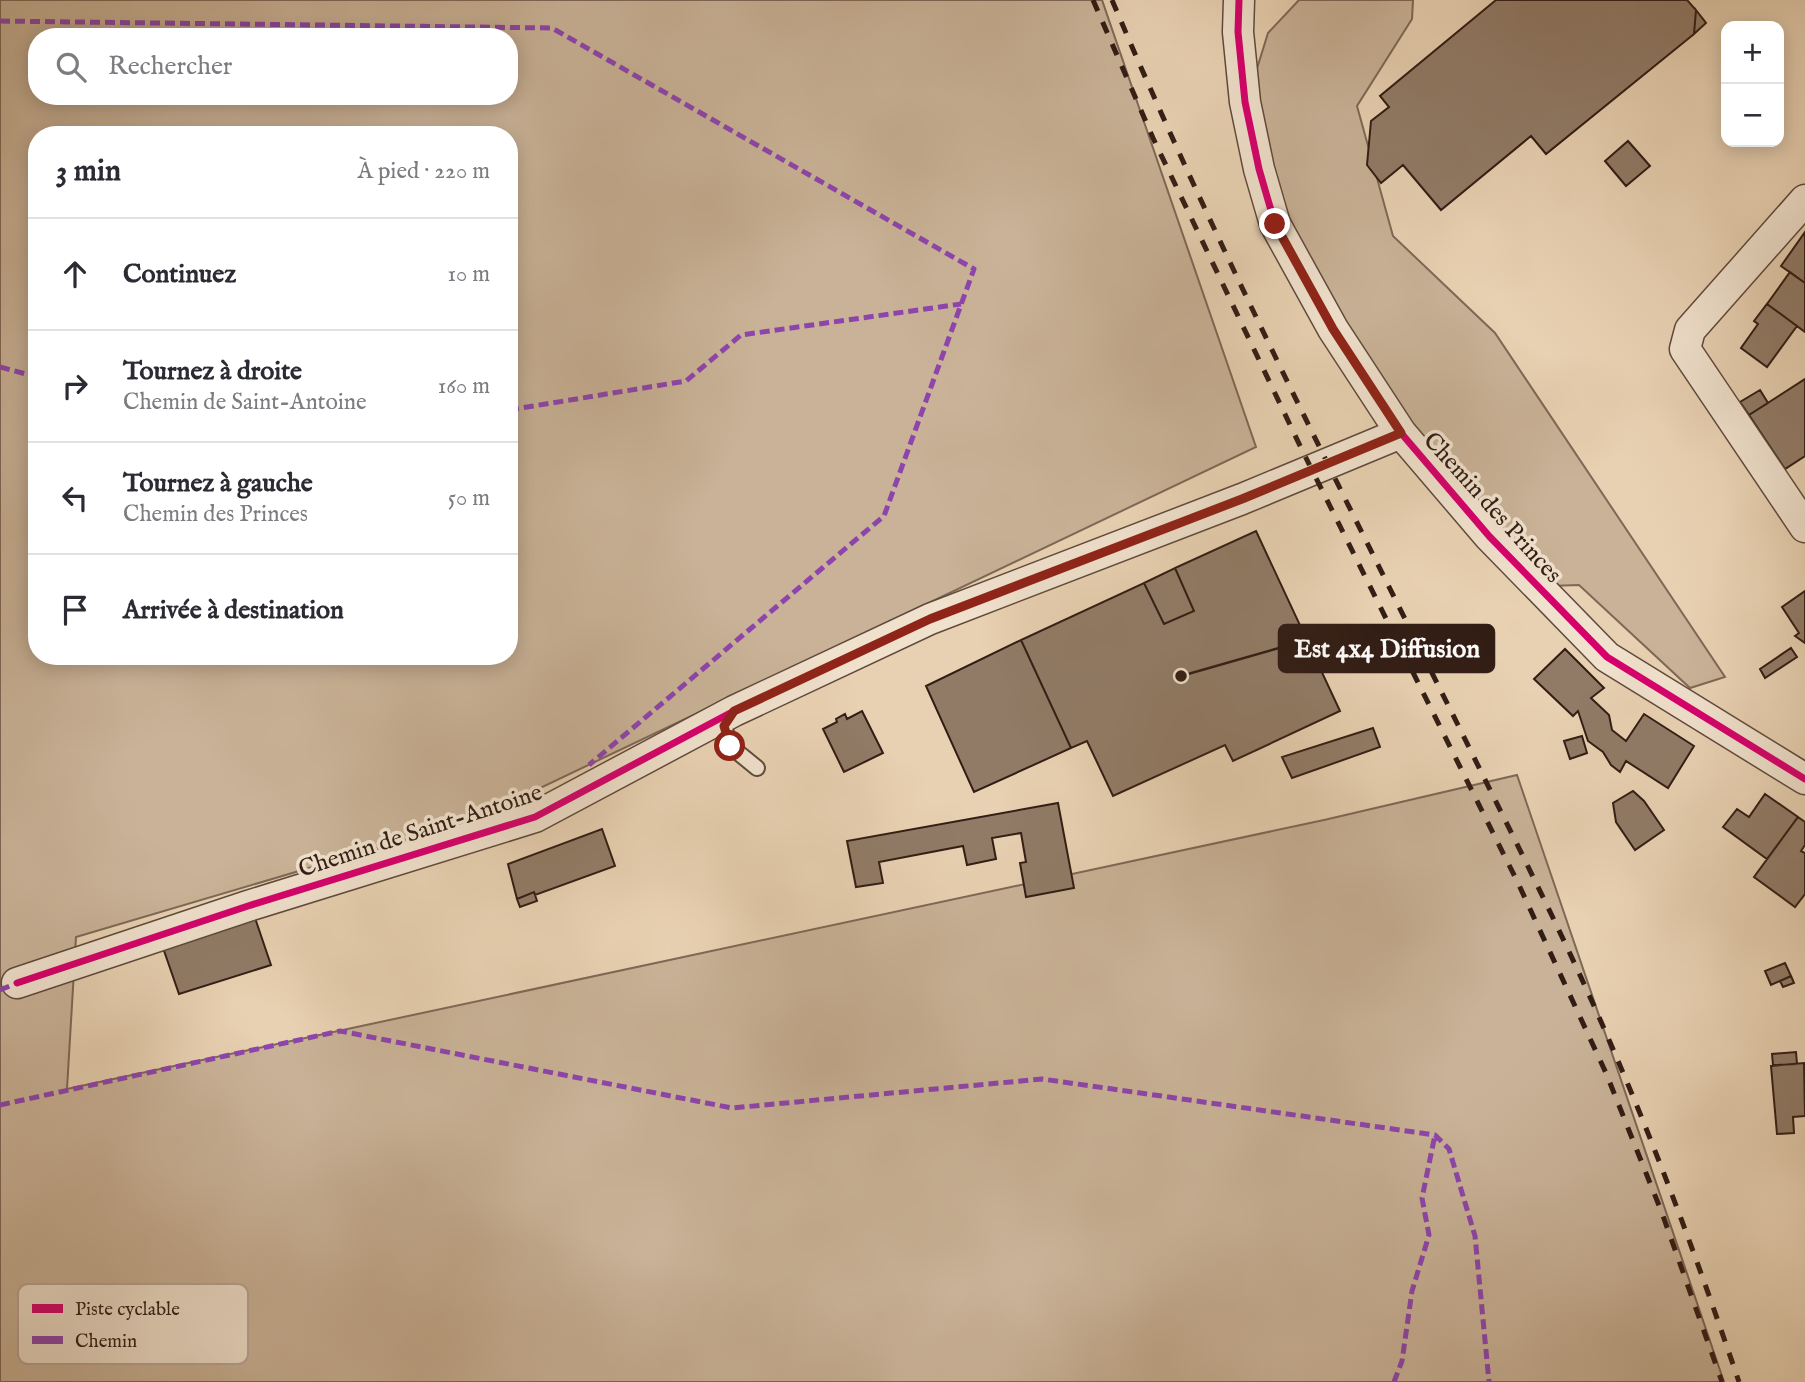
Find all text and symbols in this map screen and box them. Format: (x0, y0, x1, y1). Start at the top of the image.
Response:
map controls (1721, 21, 1784, 147)
button: + (1721, 21, 1784, 84)
search box (28, 28, 518, 105)
icon: search (52, 48, 90, 86)
text: Rechercher (108, 50, 232, 83)
button: − (1721, 84, 1784, 147)
text: 3 min (56, 153, 121, 191)
text: À pied · 220 m (357, 157, 490, 186)
route end (1259, 208, 1290, 239)
icon: ahead (56, 255, 94, 293)
text: Continuez (123, 258, 236, 291)
text: 10 m (447, 260, 490, 289)
text: Tournez à droite (123, 355, 302, 388)
icon: right (56, 367, 94, 405)
text: 160 m (438, 372, 490, 401)
text: Chemin de Saint-Antoine (123, 388, 367, 417)
street label: Chemin des Princes (1416, 426, 1568, 590)
text: Tournez à gauche (123, 467, 313, 500)
icon: left (56, 479, 94, 517)
text: 50 m (448, 484, 490, 513)
text: Chemin des Princes (123, 500, 308, 529)
icon: arrive (56, 591, 94, 629)
text: Arrivée à destination (123, 594, 344, 627)
callout: Est 4x4 Diffusion (1279, 625, 1494, 672)
text: Est 4x4 Diffusion (1294, 633, 1480, 666)
route start (714, 730, 745, 761)
street label: Chemin de Saint-Antoine (295, 777, 546, 885)
legend (18, 1284, 248, 1364)
text: Piste cyclable (75, 1298, 180, 1322)
text: Chemin (75, 1330, 137, 1354)

